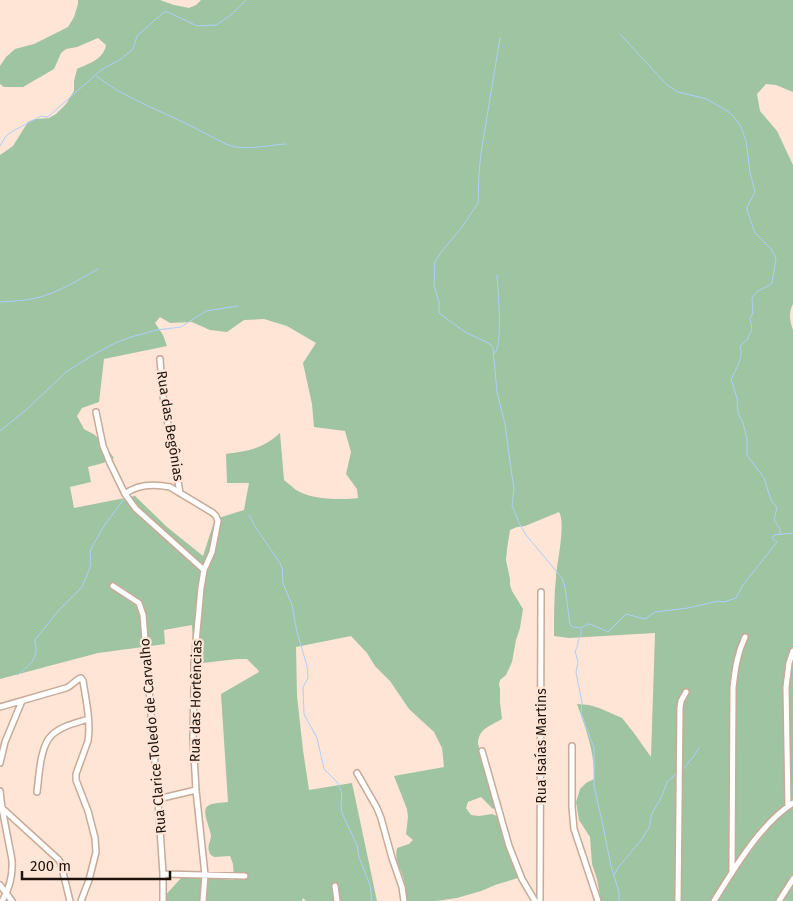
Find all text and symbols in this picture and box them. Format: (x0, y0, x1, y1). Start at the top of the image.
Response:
street label: Rua das Begônias (153, 370, 187, 483)
street label: Rua Clarice Toledo de Carvalho (136, 638, 170, 834)
street label: Rua das Hortências (186, 639, 206, 762)
street label: Rua Isaías Martins (533, 688, 550, 804)
scale bar (22, 848, 170, 880)
text: 200 m (30, 857, 71, 875)

